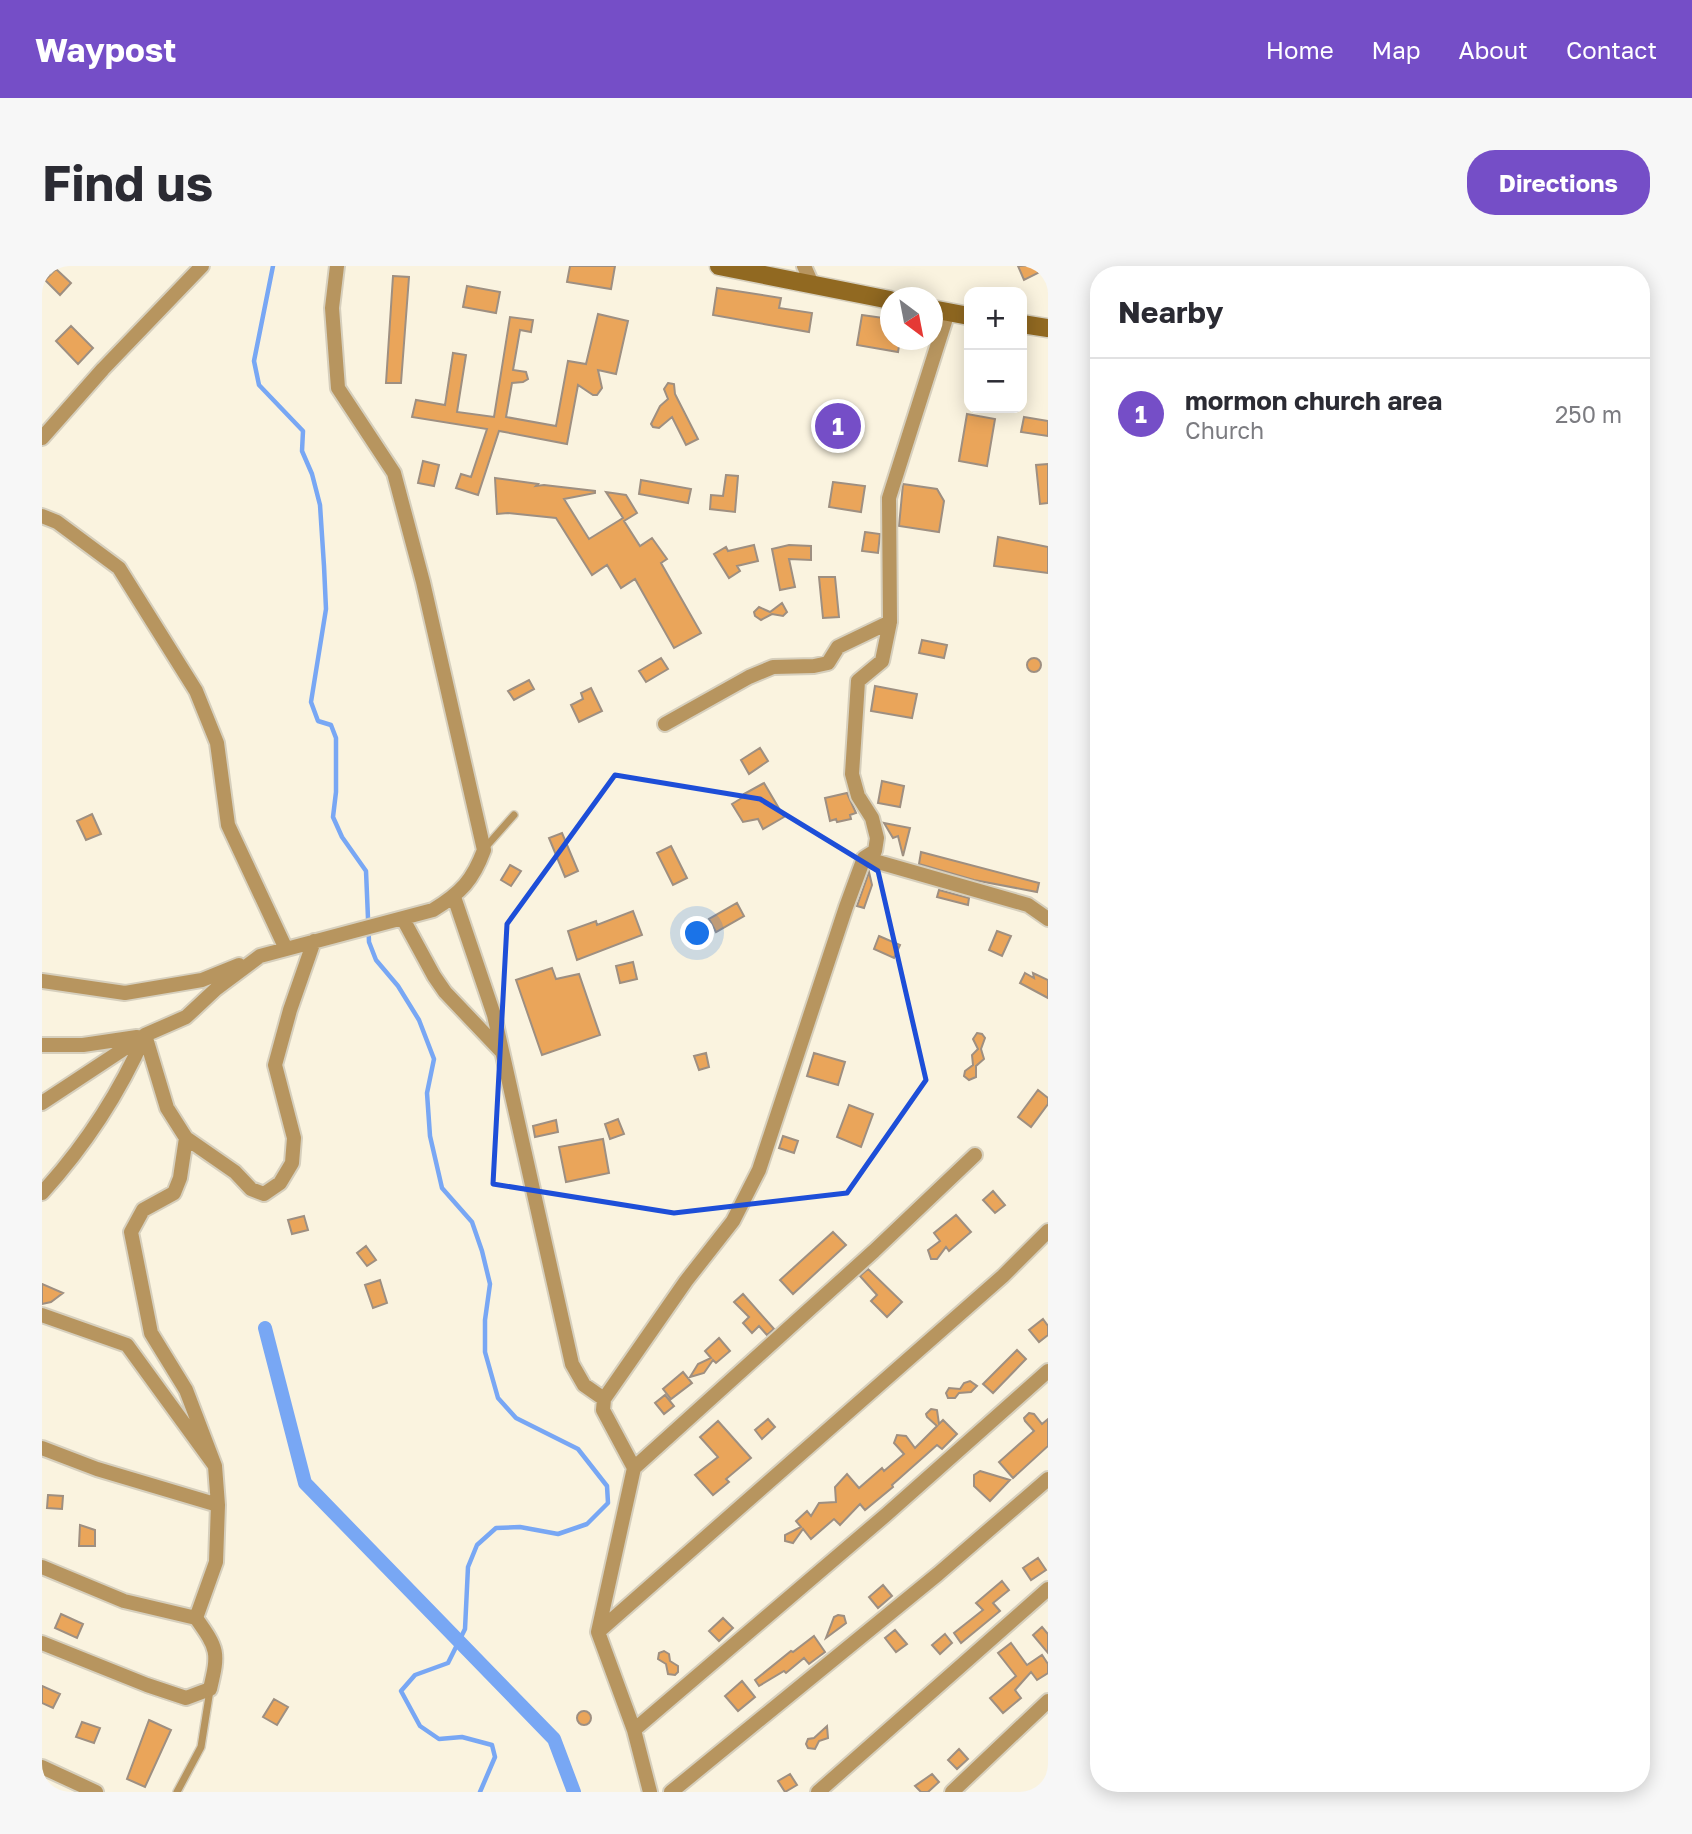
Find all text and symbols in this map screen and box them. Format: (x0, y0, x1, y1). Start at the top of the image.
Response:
text: Waypost (35, 30, 176, 69)
text: Home (1266, 35, 1334, 64)
text: Map (1372, 35, 1421, 64)
text: About (1459, 35, 1528, 64)
text: Contact (1566, 35, 1657, 64)
button: Directions (1467, 150, 1650, 215)
text: Find us (42, 153, 213, 212)
north arrow (880, 287, 943, 350)
map controls (964, 287, 1027, 413)
button: + (964, 287, 1027, 350)
text: Nearby (1118, 294, 1223, 330)
button: − (964, 350, 1027, 413)
text: mormon church area (1185, 385, 1442, 416)
pin: 1 (815, 400, 861, 452)
text: 1 (1135, 400, 1147, 428)
text: 250 m (1555, 400, 1622, 428)
text: Church (1185, 416, 1264, 444)
your location (680, 916, 714, 950)

